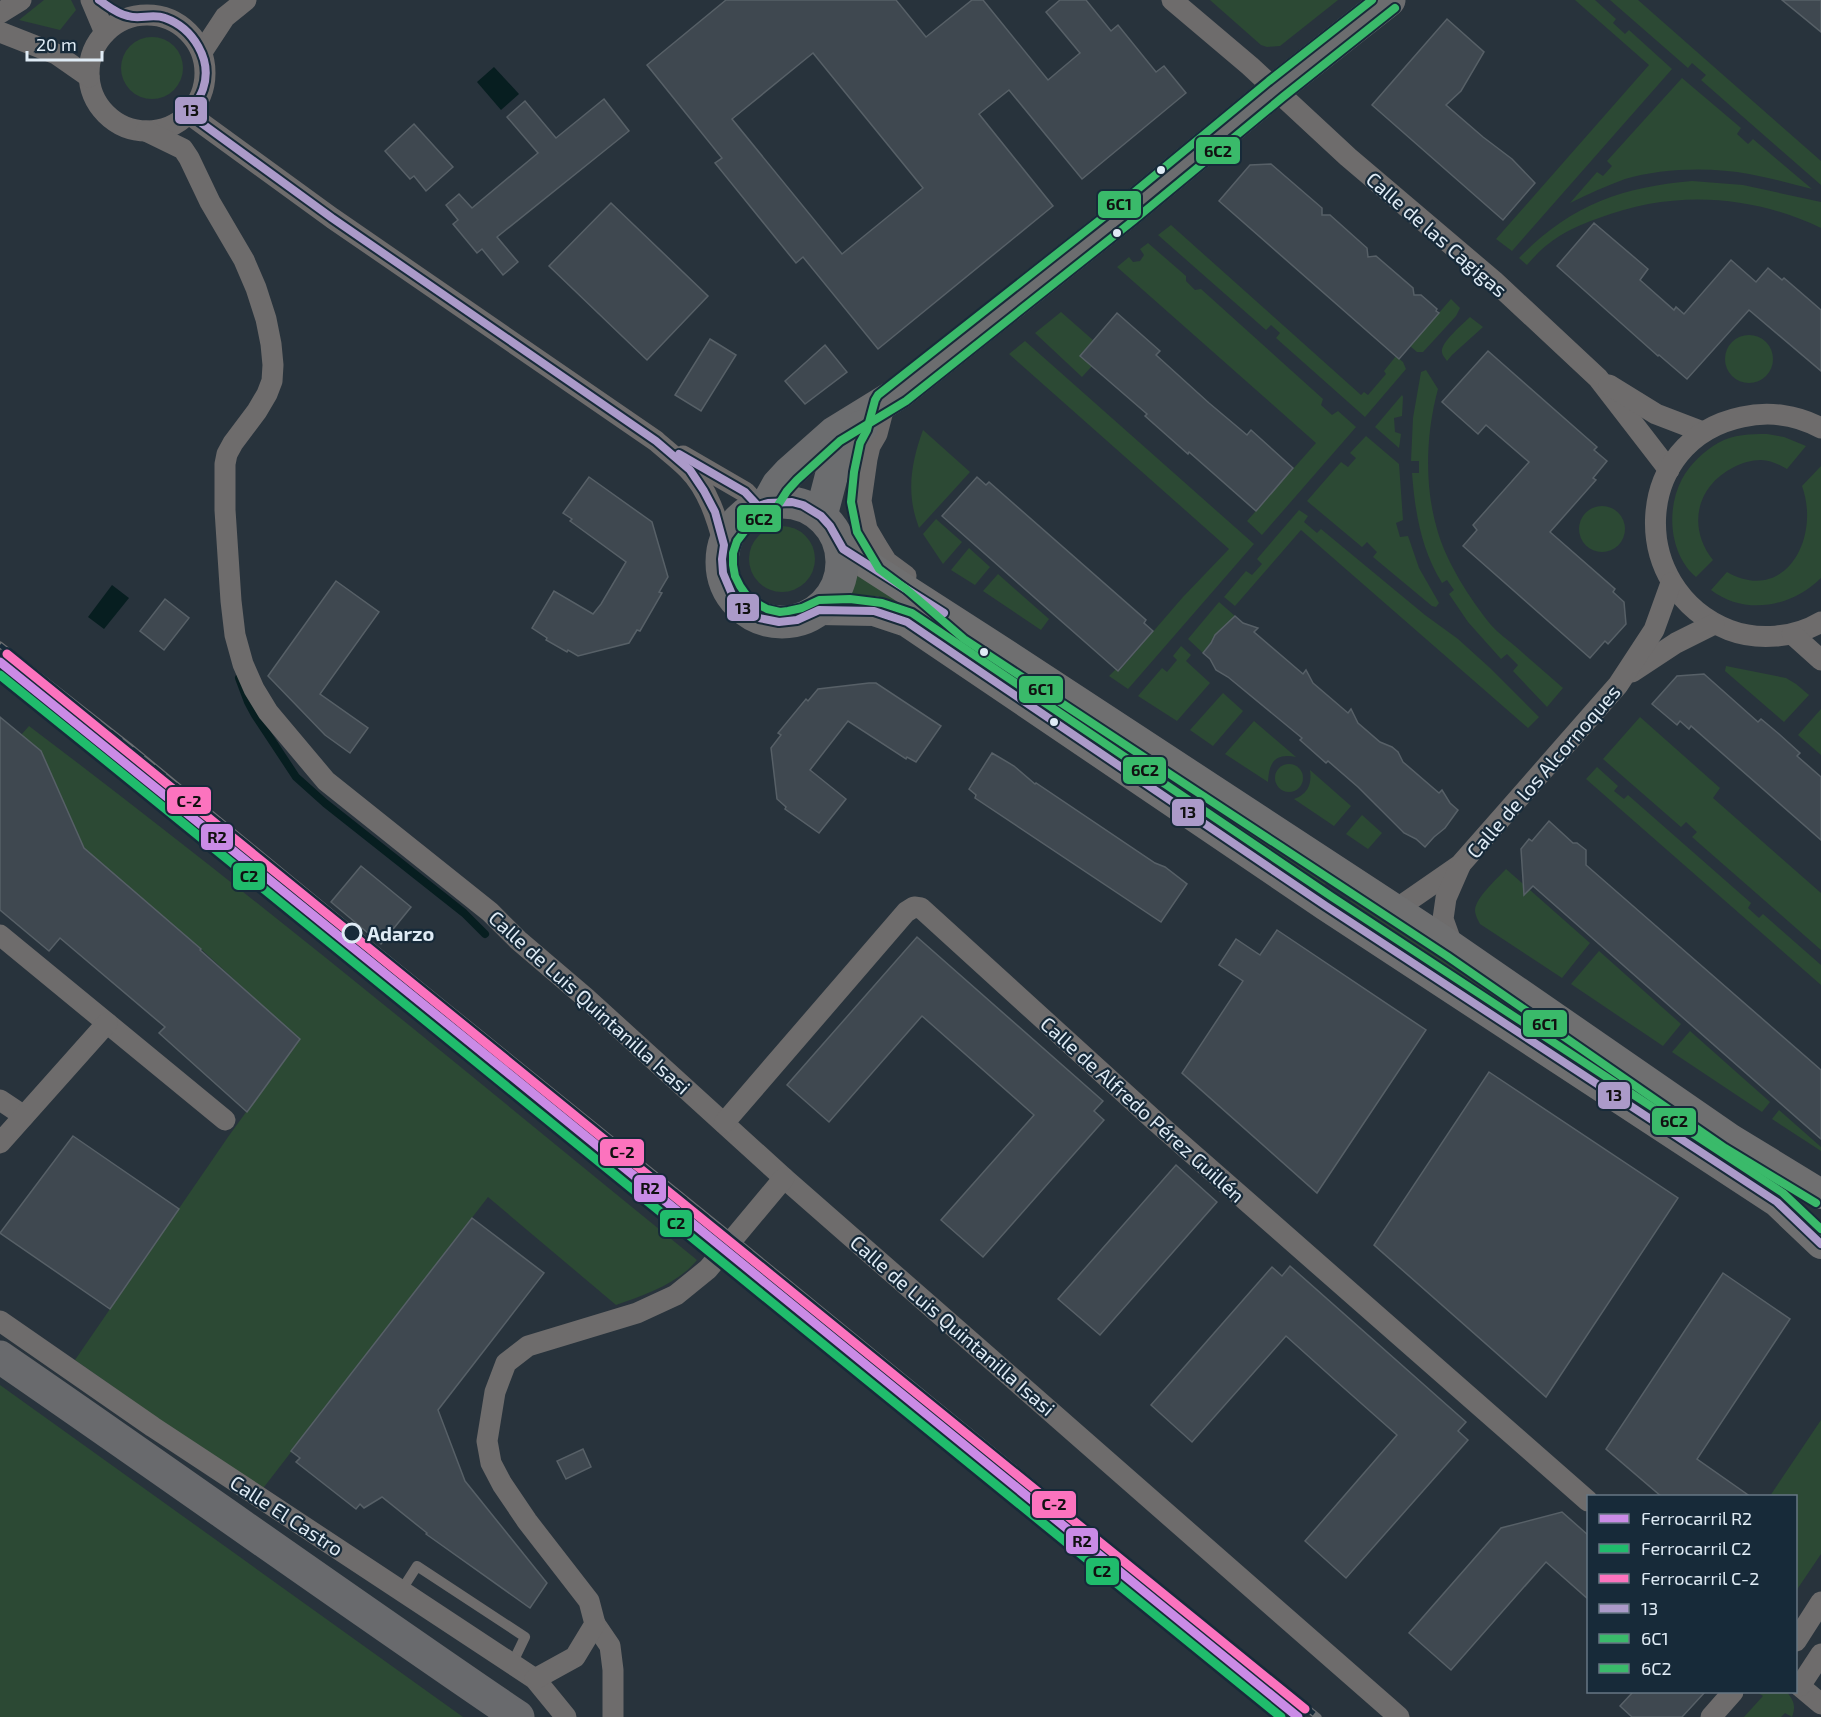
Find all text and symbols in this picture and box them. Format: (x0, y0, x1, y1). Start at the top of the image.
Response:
scale bar (27, 24, 102, 62)
text: 20 m (36, 33, 77, 55)
line badge: 13 (174, 96, 208, 125)
text: 13 (183, 100, 199, 119)
line badge: 6C2 (1195, 136, 1241, 165)
text: 6C2 (1204, 141, 1232, 160)
unlabelled marker (1155, 164, 1167, 176)
street label: Calle de las Cagigas (1362, 166, 1512, 302)
line badge: 6C1 (1097, 190, 1142, 219)
text: 6C1 (1106, 194, 1132, 213)
unlabelled marker (1111, 227, 1123, 239)
line badge: 6C2 (736, 504, 782, 533)
text: 6C2 (745, 509, 773, 528)
line badge: 13 (726, 593, 760, 622)
text: 13 (735, 598, 751, 617)
unlabelled marker (978, 646, 990, 658)
line badge: 6C1 (1018, 675, 1064, 704)
text: 6C1 (1028, 679, 1054, 698)
street label: Calle de los Alcornoques (1461, 679, 1625, 863)
unlabelled marker (1048, 716, 1060, 728)
line badge: 6C2 (1122, 756, 1167, 785)
text: 6C2 (1131, 760, 1159, 779)
line badge: C-2 (166, 786, 212, 815)
text: C-2 (176, 791, 202, 810)
line badge: 13 (1171, 798, 1205, 827)
text: 13 (1180, 802, 1196, 821)
line badge: R2 (200, 823, 234, 851)
text: R2 (207, 827, 227, 846)
line badge: C2 (232, 862, 266, 891)
text: C2 (240, 866, 258, 885)
street label: Calle de Luis Quintanilla Isasi (484, 905, 696, 1099)
place label: Adarzo (367, 921, 434, 945)
marker: Adarzo (342, 923, 362, 943)
line badge: 6C1 (1522, 1009, 1568, 1038)
street label: Calle de Alfredo Pérez Guillén (1036, 1011, 1250, 1207)
text: 6C1 (1532, 1014, 1558, 1033)
line badge: 13 (1597, 1081, 1631, 1110)
text: 13 (1606, 1085, 1622, 1104)
line badge: 6C2 (1651, 1107, 1697, 1136)
text: 6C2 (1660, 1111, 1688, 1130)
line badge: C-2 (599, 1138, 645, 1167)
text: C-2 (609, 1142, 635, 1161)
line badge: R2 (633, 1174, 667, 1203)
text: R2 (640, 1178, 660, 1197)
line badge: C2 (659, 1209, 693, 1238)
text: C2 (667, 1213, 685, 1232)
street label: Calle de Luis Quintanilla Isasi (846, 1230, 1060, 1420)
street label: Calle El Castro (226, 1470, 348, 1560)
line badge: C-2 (1031, 1490, 1077, 1519)
text: C-2 (1041, 1494, 1067, 1513)
legend (1587, 1495, 1797, 1693)
text: Ferrocarril R2 (1641, 1507, 1752, 1529)
line badge: R2 (1065, 1527, 1099, 1555)
text: R2 (1072, 1531, 1092, 1550)
text: Ferrocarril C2 (1641, 1537, 1751, 1559)
line badge: C2 (1085, 1557, 1120, 1586)
text: C2 (1093, 1561, 1111, 1580)
text: Ferrocarril C-2 (1641, 1567, 1759, 1589)
text: 13 (1641, 1597, 1658, 1619)
text: 6C1 (1641, 1627, 1669, 1649)
text: 6C2 (1641, 1657, 1672, 1679)

